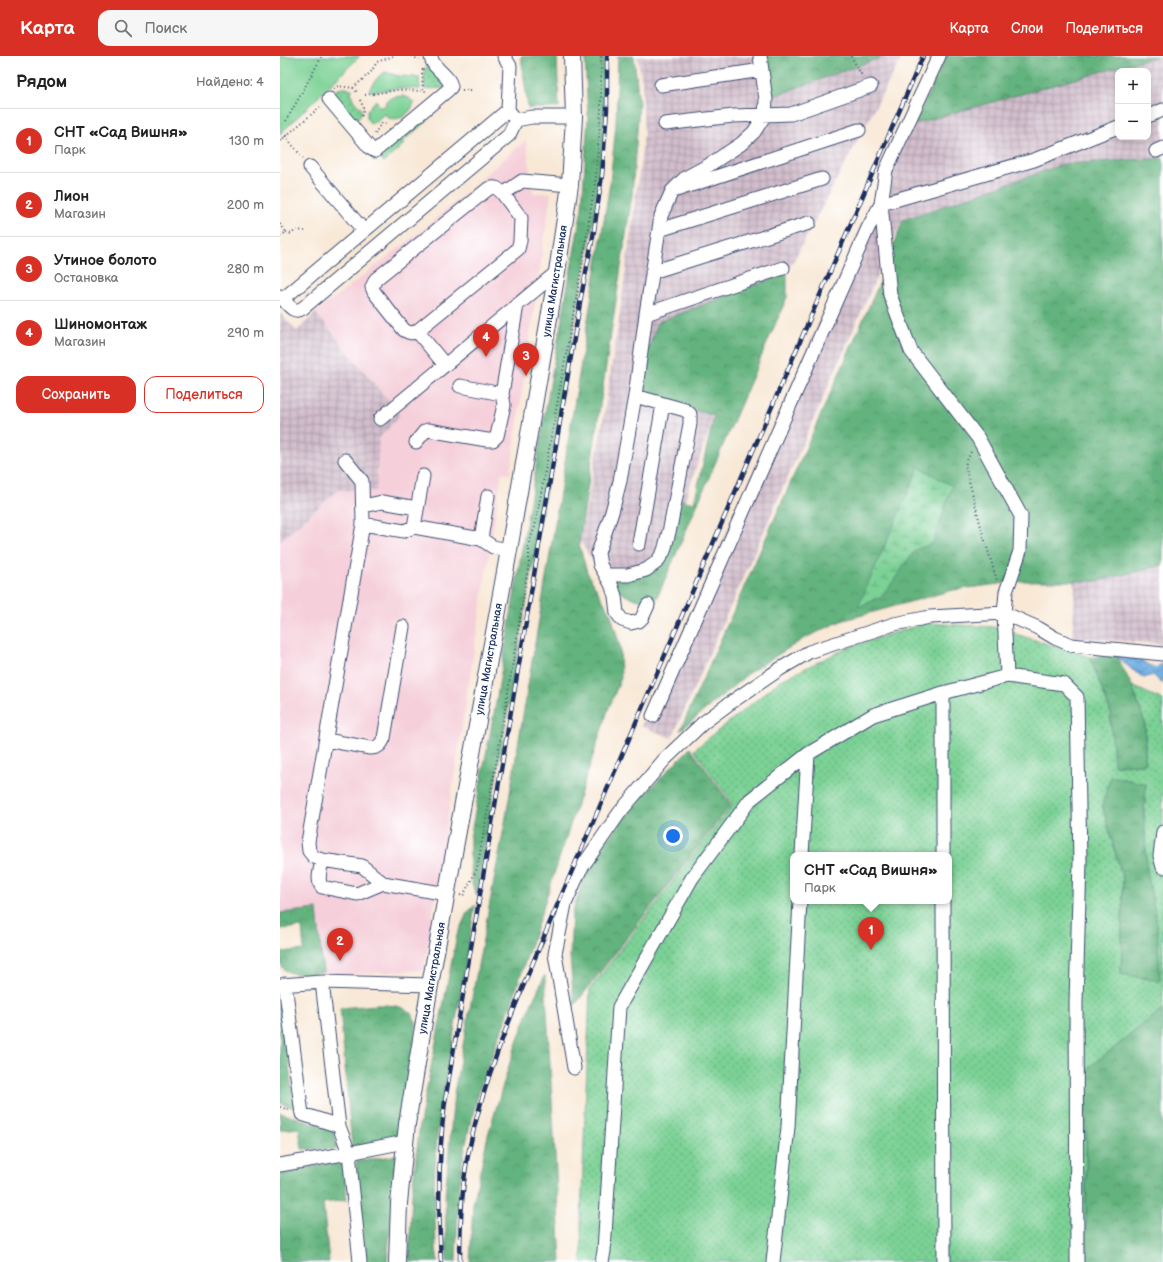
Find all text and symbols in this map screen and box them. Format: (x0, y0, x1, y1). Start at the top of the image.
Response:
search box (98, 10, 378, 46)
text: Карта (20, 17, 74, 40)
icon: search (112, 17, 134, 39)
text: Поиск (144, 19, 187, 38)
text: Карта (949, 20, 989, 37)
text: Слои (1011, 20, 1043, 37)
text: Поделиться (1065, 20, 1143, 37)
map controls (1115, 68, 1151, 140)
button: + (1115, 68, 1151, 104)
text: Рядом (16, 72, 67, 92)
text: Найдено: 4 (196, 74, 264, 90)
button: − (1115, 104, 1151, 140)
text: СНТ «Сад Вишня» (54, 123, 188, 142)
text: 1 (26, 133, 32, 149)
text: 130 m (229, 133, 264, 149)
text: Парк (54, 142, 86, 158)
text: Лион (54, 187, 89, 206)
text: 2 (25, 197, 33, 213)
text: 200 m (227, 197, 264, 213)
text: Магазин (54, 206, 106, 222)
street label: улица Магистральная (540, 224, 570, 338)
text: Утиное болото (54, 251, 157, 270)
text: 3 (25, 261, 33, 277)
text: 280 m (227, 261, 264, 277)
text: Остановка (54, 270, 119, 286)
text: Шиномонтаж (54, 315, 147, 334)
pin: 4 (473, 324, 499, 357)
text: 4 (25, 325, 33, 341)
text: 290 m (227, 325, 264, 341)
text: Магазин (54, 334, 106, 350)
pin: 3 (513, 343, 539, 376)
button: Сохранить (16, 376, 136, 413)
button: Поделиться (144, 376, 264, 413)
street label: улица Магистральная (473, 602, 505, 716)
your location (663, 826, 683, 846)
popup (790, 852, 952, 904)
text: СНТ «Сад Вишня» (804, 861, 938, 880)
text: Парк (804, 880, 836, 896)
pin: 1 (858, 917, 884, 950)
street label: улица Магистральная (416, 921, 448, 1035)
pin: 2 (327, 928, 353, 961)

